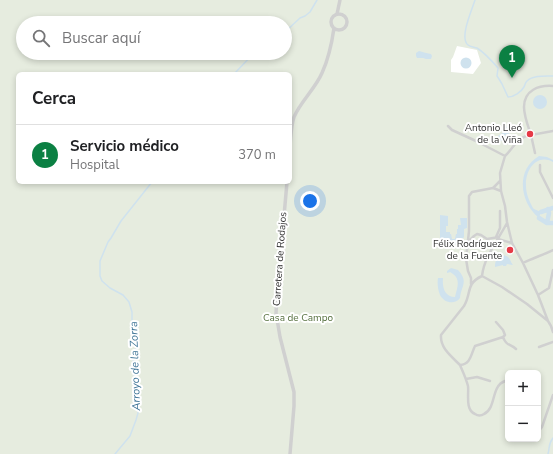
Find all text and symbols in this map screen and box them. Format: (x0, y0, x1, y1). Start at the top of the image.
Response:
search box (16, 16, 292, 60)
icon: search (30, 27, 52, 49)
text: Buscar aquí (62, 28, 140, 48)
pin: 1 (499, 45, 525, 78)
text: Cerca (32, 87, 76, 110)
place label: Antonio Lleó de la Viña (465, 121, 522, 147)
marker: Antonio Lleó de la Viña (525, 129, 535, 139)
text: Servicio médico (70, 136, 179, 156)
text: 1 (41, 146, 49, 164)
text: 370 m (238, 146, 276, 164)
text: Hospital (70, 156, 119, 174)
your location (300, 191, 320, 211)
street label: Carretera de Rodajos (270, 211, 290, 306)
place label: Félix Rodríguez de la Fuente (433, 237, 502, 263)
marker: Félix Rodríguez de la Fuente (505, 245, 515, 255)
park label: Casa de Campo (263, 311, 333, 325)
water label: Arroyo de la Zorra (126, 321, 144, 412)
map controls (505, 370, 541, 442)
button: + (505, 370, 541, 406)
button: − (505, 406, 541, 442)

